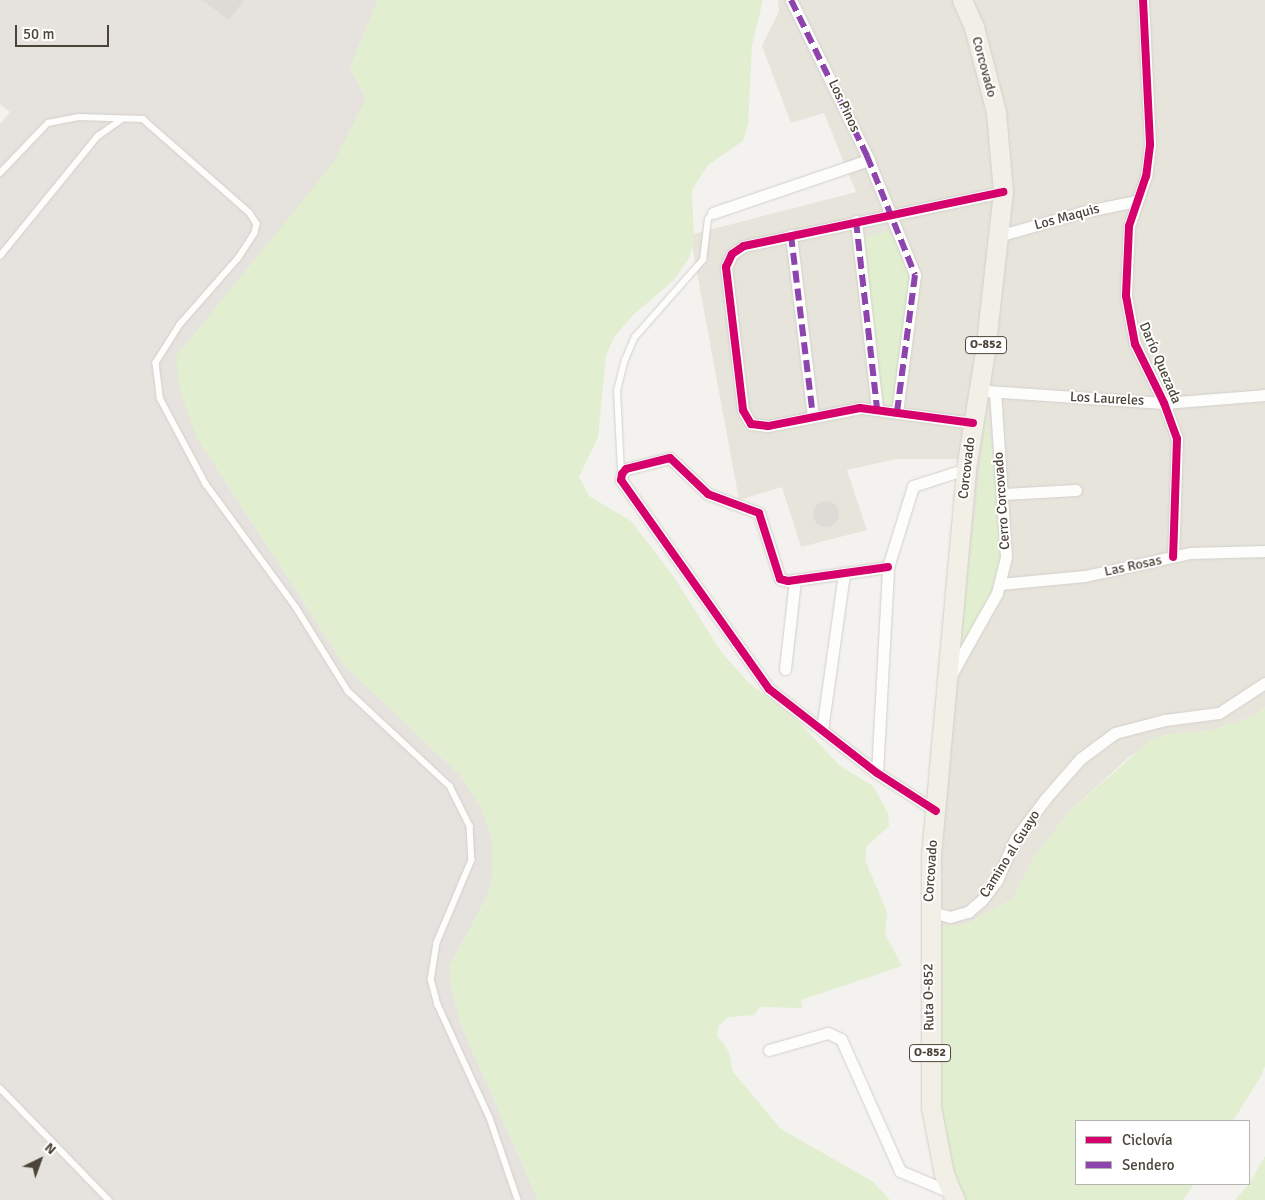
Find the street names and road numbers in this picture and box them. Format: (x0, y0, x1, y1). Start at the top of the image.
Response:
street label: Corcovado (968, 35, 1000, 99)
street label: Los Pinos (825, 77, 863, 135)
street label: Los Maquis (1033, 200, 1101, 234)
street label: Darío Quezada (1135, 320, 1185, 406)
road number: O-852 (965, 336, 1007, 354)
street label: Los Laureles (1069, 389, 1145, 409)
street label: Corcovado (955, 436, 979, 500)
street label: Cerro Corcovado (990, 452, 1014, 550)
street label: Las Rosas (1103, 552, 1163, 580)
street label: Camino al Guayo (976, 807, 1044, 901)
street label: Corcovado (920, 839, 942, 903)
street label: Ruta O-852 (920, 963, 938, 1031)
road number: O-852 (909, 1044, 951, 1062)

